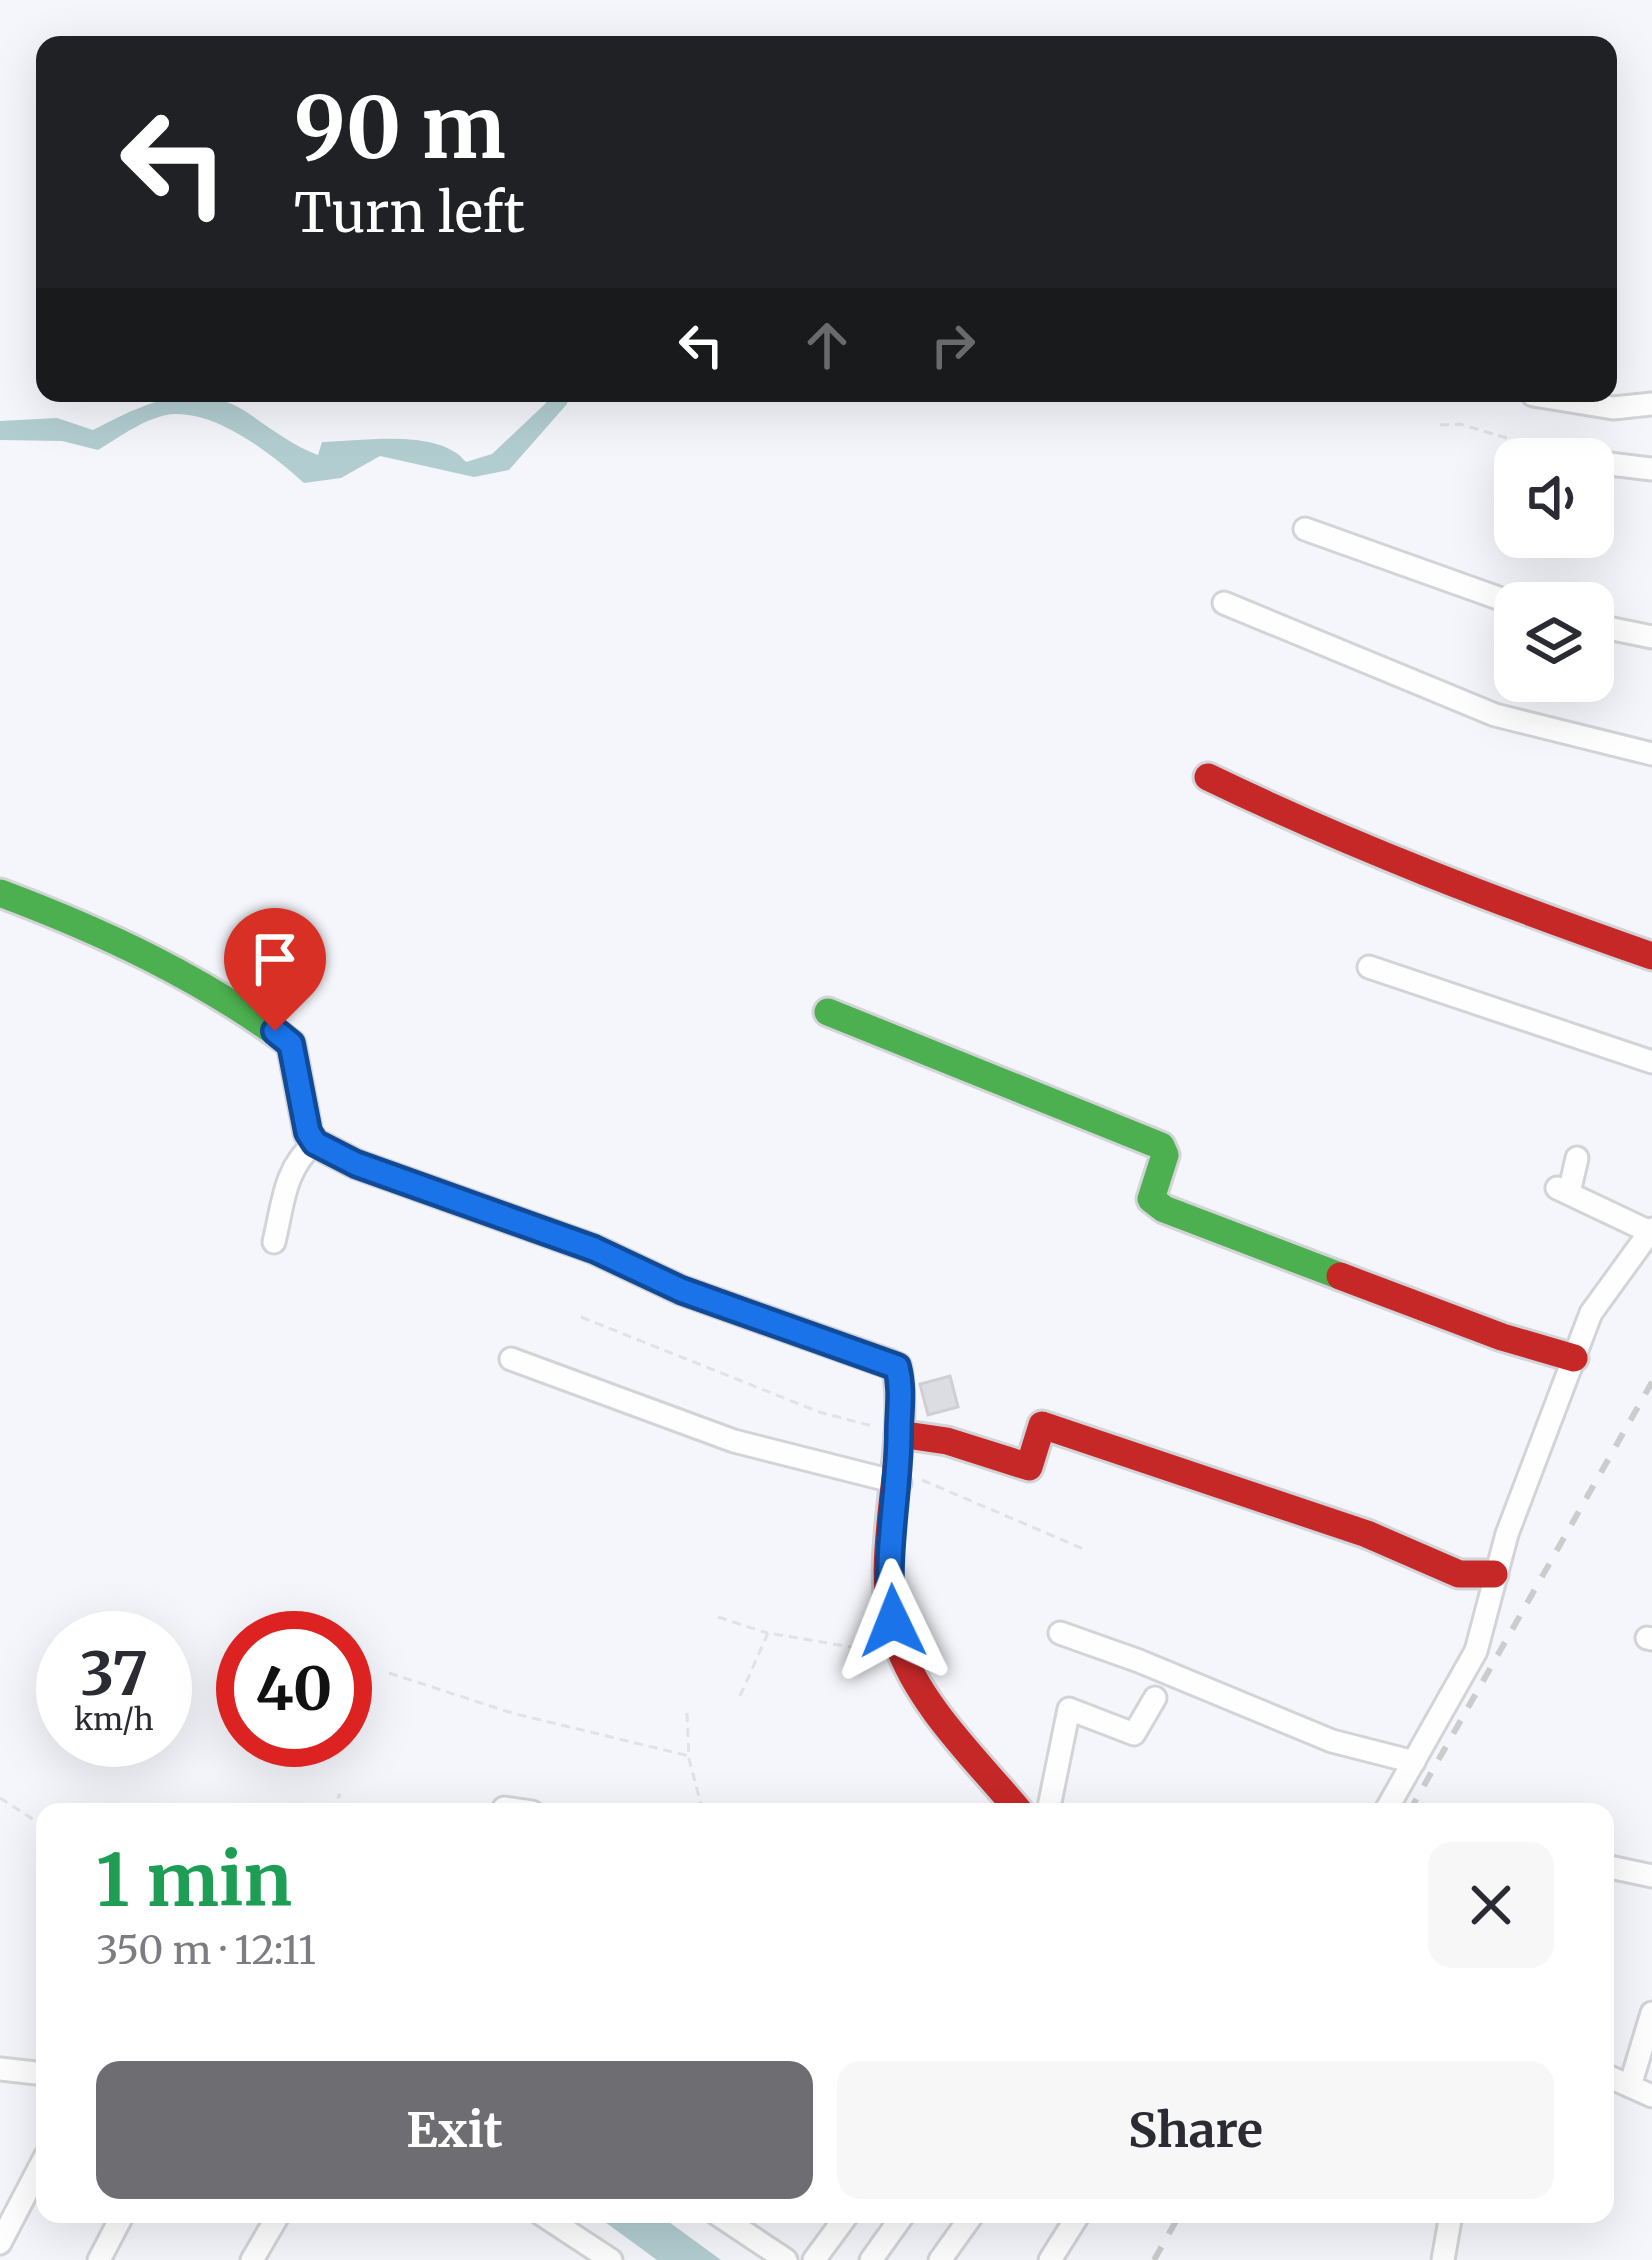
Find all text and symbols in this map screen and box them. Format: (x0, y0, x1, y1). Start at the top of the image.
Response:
text: 90 m (294, 75, 506, 181)
icon: left (96, 84, 252, 240)
text: Turn left (294, 179, 525, 247)
icon: left (668, 312, 734, 378)
icon: ahead (794, 312, 860, 378)
icon: right (920, 312, 986, 378)
map controls (1494, 438, 1614, 702)
button: sound (1494, 438, 1614, 558)
button: layers (1494, 582, 1614, 702)
pin (224, 908, 326, 1031)
icon: arrive (242, 926, 308, 992)
position arrow (830, 1558, 956, 1684)
speed limit sign: 40 (216, 1611, 372, 1767)
text: 37 (80, 1636, 148, 1711)
text: km/h (74, 1700, 154, 1738)
text: 1 min (96, 1835, 292, 1926)
button: close (1428, 1842, 1554, 1968)
text: 350 m · 12:11 (96, 1926, 316, 1975)
button: Exit (96, 2061, 813, 2199)
button: Share (837, 2061, 1554, 2199)

